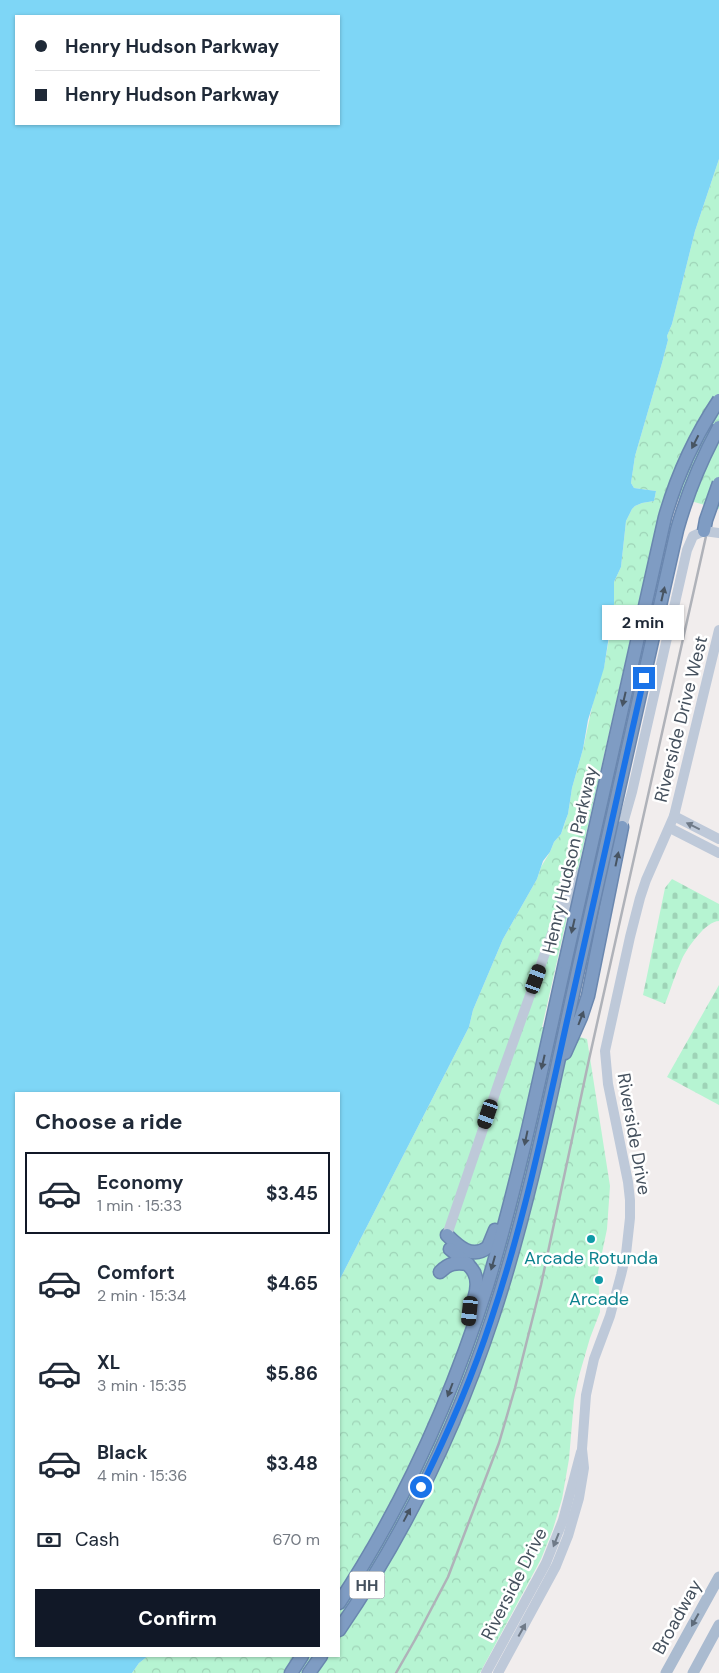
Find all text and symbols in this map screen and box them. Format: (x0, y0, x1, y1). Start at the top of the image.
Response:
text: Henry Hudson Parkway (65, 34, 279, 59)
text: Henry Hudson Parkway (65, 82, 279, 107)
one-way arrow (691, 435, 699, 449)
one-way arrow (659, 586, 667, 601)
callout: 2 min (603, 606, 685, 640)
text: 2 min (622, 612, 664, 633)
street label: Riverside Drive West (649, 633, 713, 805)
route end (633, 667, 655, 689)
one-way arrow (620, 691, 628, 706)
street label: Henry Hudson Parkway (537, 764, 603, 956)
one-way arrow (686, 821, 700, 829)
one-way arrow (613, 852, 621, 867)
one-way arrow (569, 918, 577, 933)
car (523, 962, 548, 996)
one-way arrow (577, 1010, 585, 1025)
one-way arrow (539, 1054, 547, 1069)
street label: Riverside Drive (611, 1071, 657, 1197)
car (476, 1097, 499, 1131)
text: Choose a ride (35, 1107, 183, 1136)
one-way arrow (522, 1131, 530, 1146)
text: Economy (97, 1170, 184, 1195)
icon: car (37, 1171, 82, 1216)
text: $3.45 (266, 1181, 318, 1206)
text: 1 min · 15:33 (97, 1195, 182, 1216)
marker: Arcade Rotunda (585, 1233, 597, 1245)
place label: Arcade Rotunda (524, 1246, 658, 1270)
one-way arrow (489, 1256, 497, 1271)
text: Comfort (97, 1260, 175, 1285)
icon: car (37, 1261, 82, 1306)
text: $4.65 (266, 1271, 318, 1296)
marker: Arcade (593, 1274, 605, 1286)
text: 2 min · 15:34 (97, 1285, 187, 1306)
place label: Arcade (569, 1287, 629, 1311)
car (460, 1295, 479, 1327)
text: XL (97, 1350, 120, 1375)
icon: car (37, 1351, 82, 1396)
text: $5.86 (266, 1361, 318, 1386)
text: 3 min · 15:35 (97, 1375, 187, 1396)
one-way arrow (445, 1383, 453, 1397)
text: Black (97, 1440, 148, 1465)
icon: car (37, 1441, 82, 1486)
text: $3.48 (266, 1451, 318, 1476)
text: 4 min · 15:36 (97, 1465, 187, 1486)
route start (410, 1476, 432, 1498)
one-way arrow (403, 1508, 411, 1522)
street label: Riverside Drive (475, 1524, 553, 1644)
icon: cash (35, 1526, 63, 1554)
text: Cash (75, 1527, 119, 1552)
text: 670 m (273, 1529, 320, 1550)
one-way arrow (552, 1532, 559, 1547)
road number: HH (350, 1572, 384, 1598)
street label: Broadway (647, 1575, 707, 1659)
button: Confirm (35, 1589, 320, 1647)
one-way arrow (691, 1612, 699, 1627)
one-way arrow (517, 1624, 526, 1637)

